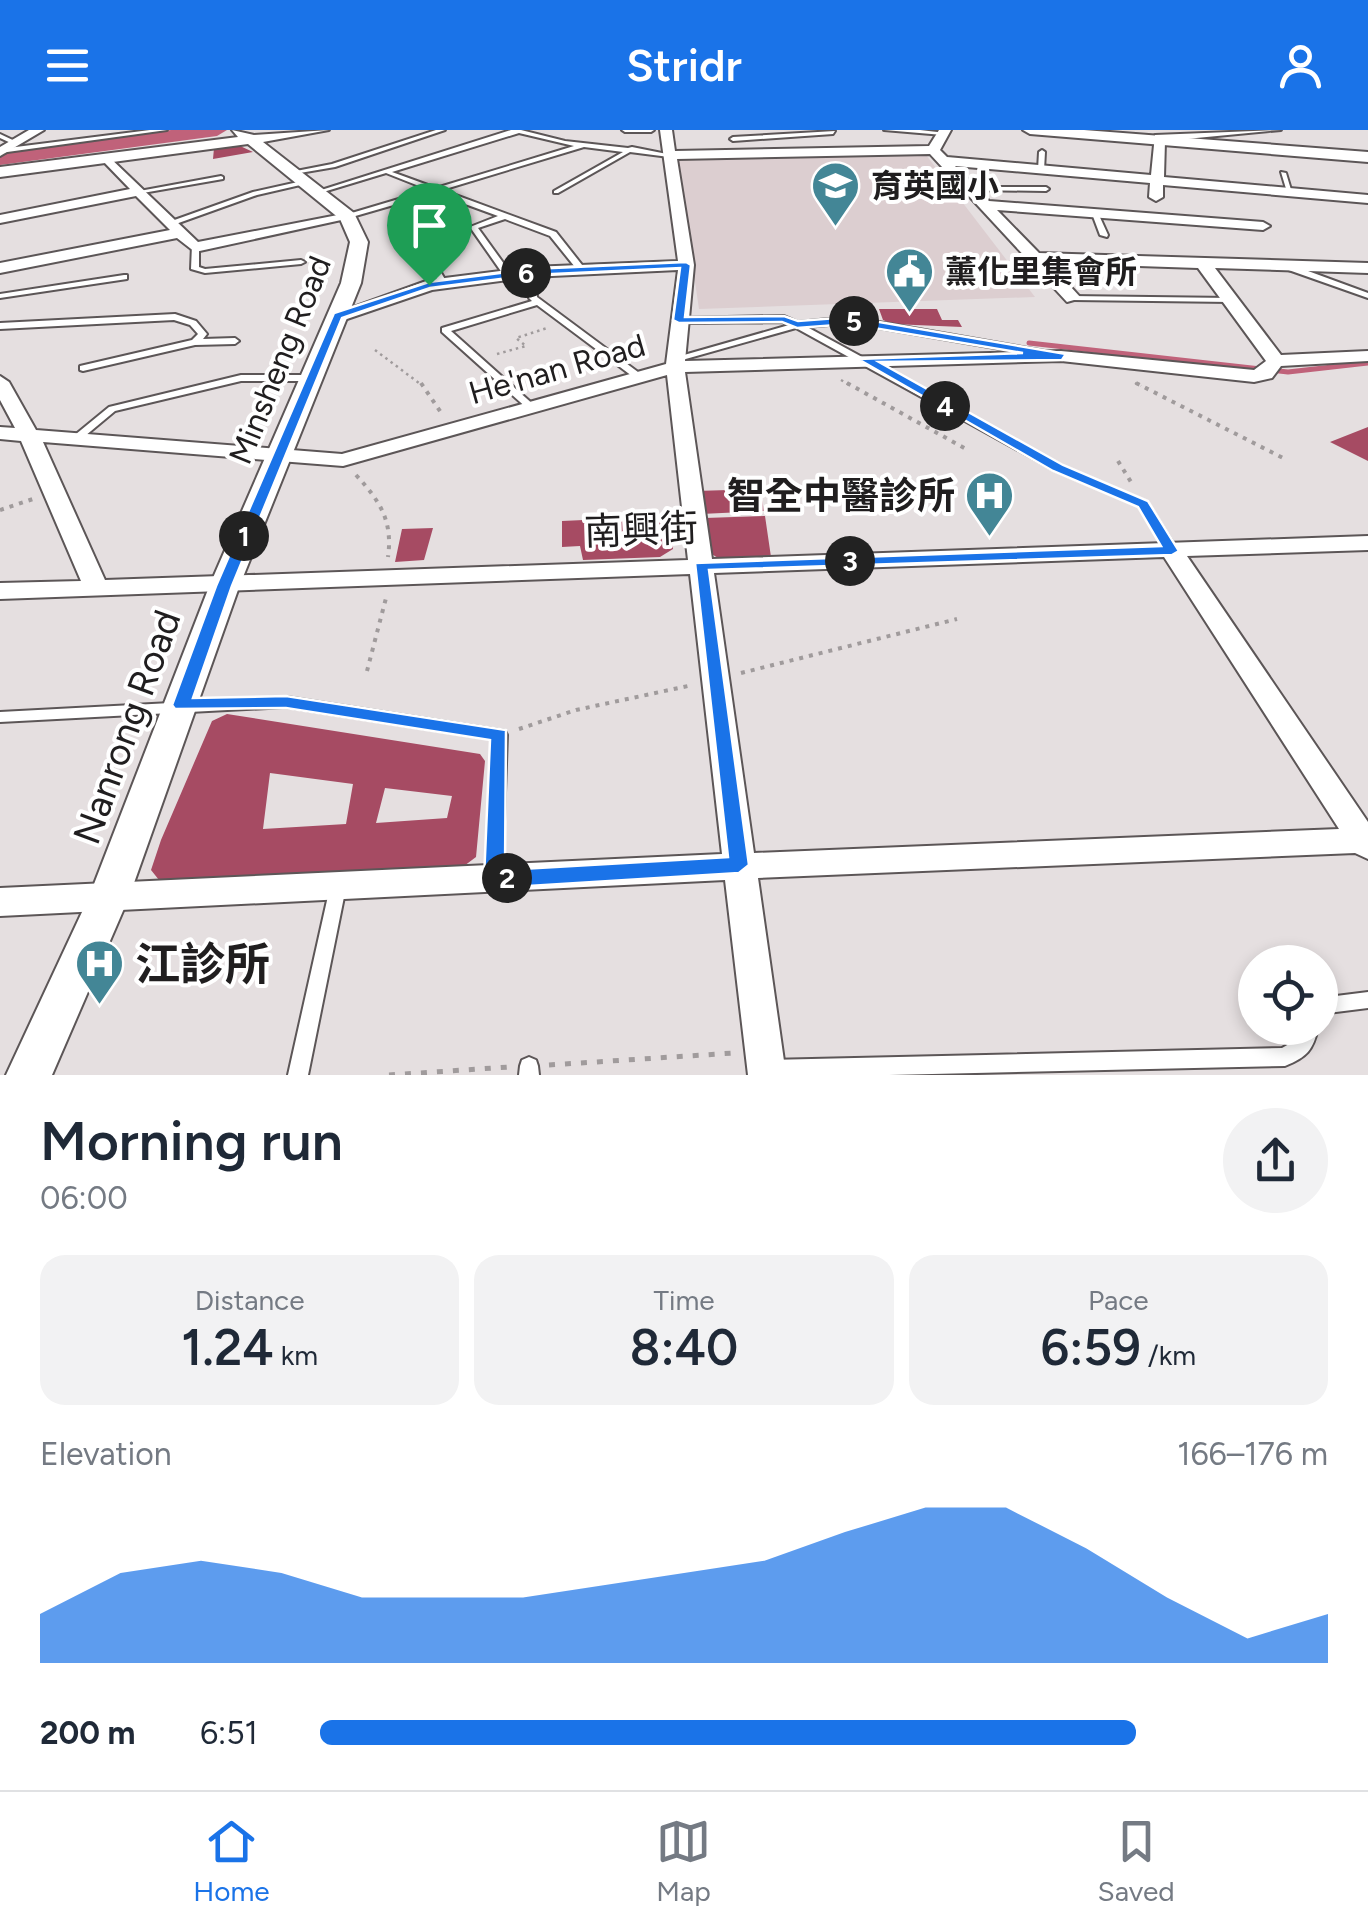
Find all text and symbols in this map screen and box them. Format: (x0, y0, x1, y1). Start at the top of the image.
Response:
icon: menu (40, 38, 95, 93)
text: Stridr (626, 38, 742, 92)
icon: person (1273, 38, 1328, 93)
school or university icon: 育英國小 (810, 160, 862, 228)
place label: 育英國小 (871, 167, 999, 205)
pin (387, 183, 472, 286)
icon: arrive (402, 198, 457, 253)
public building icon: 薰化里集會所 (884, 246, 936, 314)
pin: 6 (501, 248, 551, 298)
street label: Minsheng Road (221, 251, 339, 469)
place label: 薰化里集會所 (945, 253, 1137, 291)
text: 6 (518, 256, 534, 290)
pin: 5 (829, 296, 879, 346)
text: 5 (846, 304, 862, 338)
street label: He'nan Road (465, 326, 649, 412)
pin: 4 (920, 381, 970, 431)
text: 4 (936, 389, 954, 423)
hospital icon: 智全中醫診所 (964, 470, 1016, 538)
place label: 智全中醫診所 (727, 473, 955, 519)
street label: 南興街 (583, 505, 699, 555)
pin: 1 (219, 511, 269, 561)
text: 1 (238, 519, 250, 553)
pin: 3 (825, 536, 875, 586)
text: 3 (842, 544, 858, 578)
street label: Nanrong Road (63, 604, 191, 850)
pin: 2 (482, 853, 532, 903)
text: 2 (499, 861, 515, 895)
place label: 江診所 (135, 937, 270, 991)
hospital icon: 江診所 (74, 938, 126, 1006)
map controls (1238, 945, 1338, 1045)
button: locate (1238, 945, 1338, 1045)
text: Morning run (40, 1108, 343, 1174)
button: share (1223, 1108, 1328, 1213)
text: 06:00 (40, 1179, 128, 1217)
text: Distance (195, 1283, 305, 1317)
text: Time (653, 1283, 715, 1317)
text: Pace (1088, 1283, 1149, 1317)
text: 1.24 (181, 1317, 274, 1378)
text: 8:40 (630, 1317, 738, 1378)
text: 6:59 (1041, 1317, 1141, 1378)
text: km (274, 1338, 318, 1372)
text: /km (1141, 1338, 1196, 1372)
text: Elevation (40, 1435, 172, 1473)
text: 166–176 m (1177, 1435, 1328, 1473)
text: 200 m (40, 1714, 136, 1752)
text: 6:51 (200, 1714, 258, 1752)
tab: Home (193, 1814, 270, 1908)
tab: Map (656, 1814, 711, 1908)
tab: Saved (1098, 1814, 1175, 1908)

